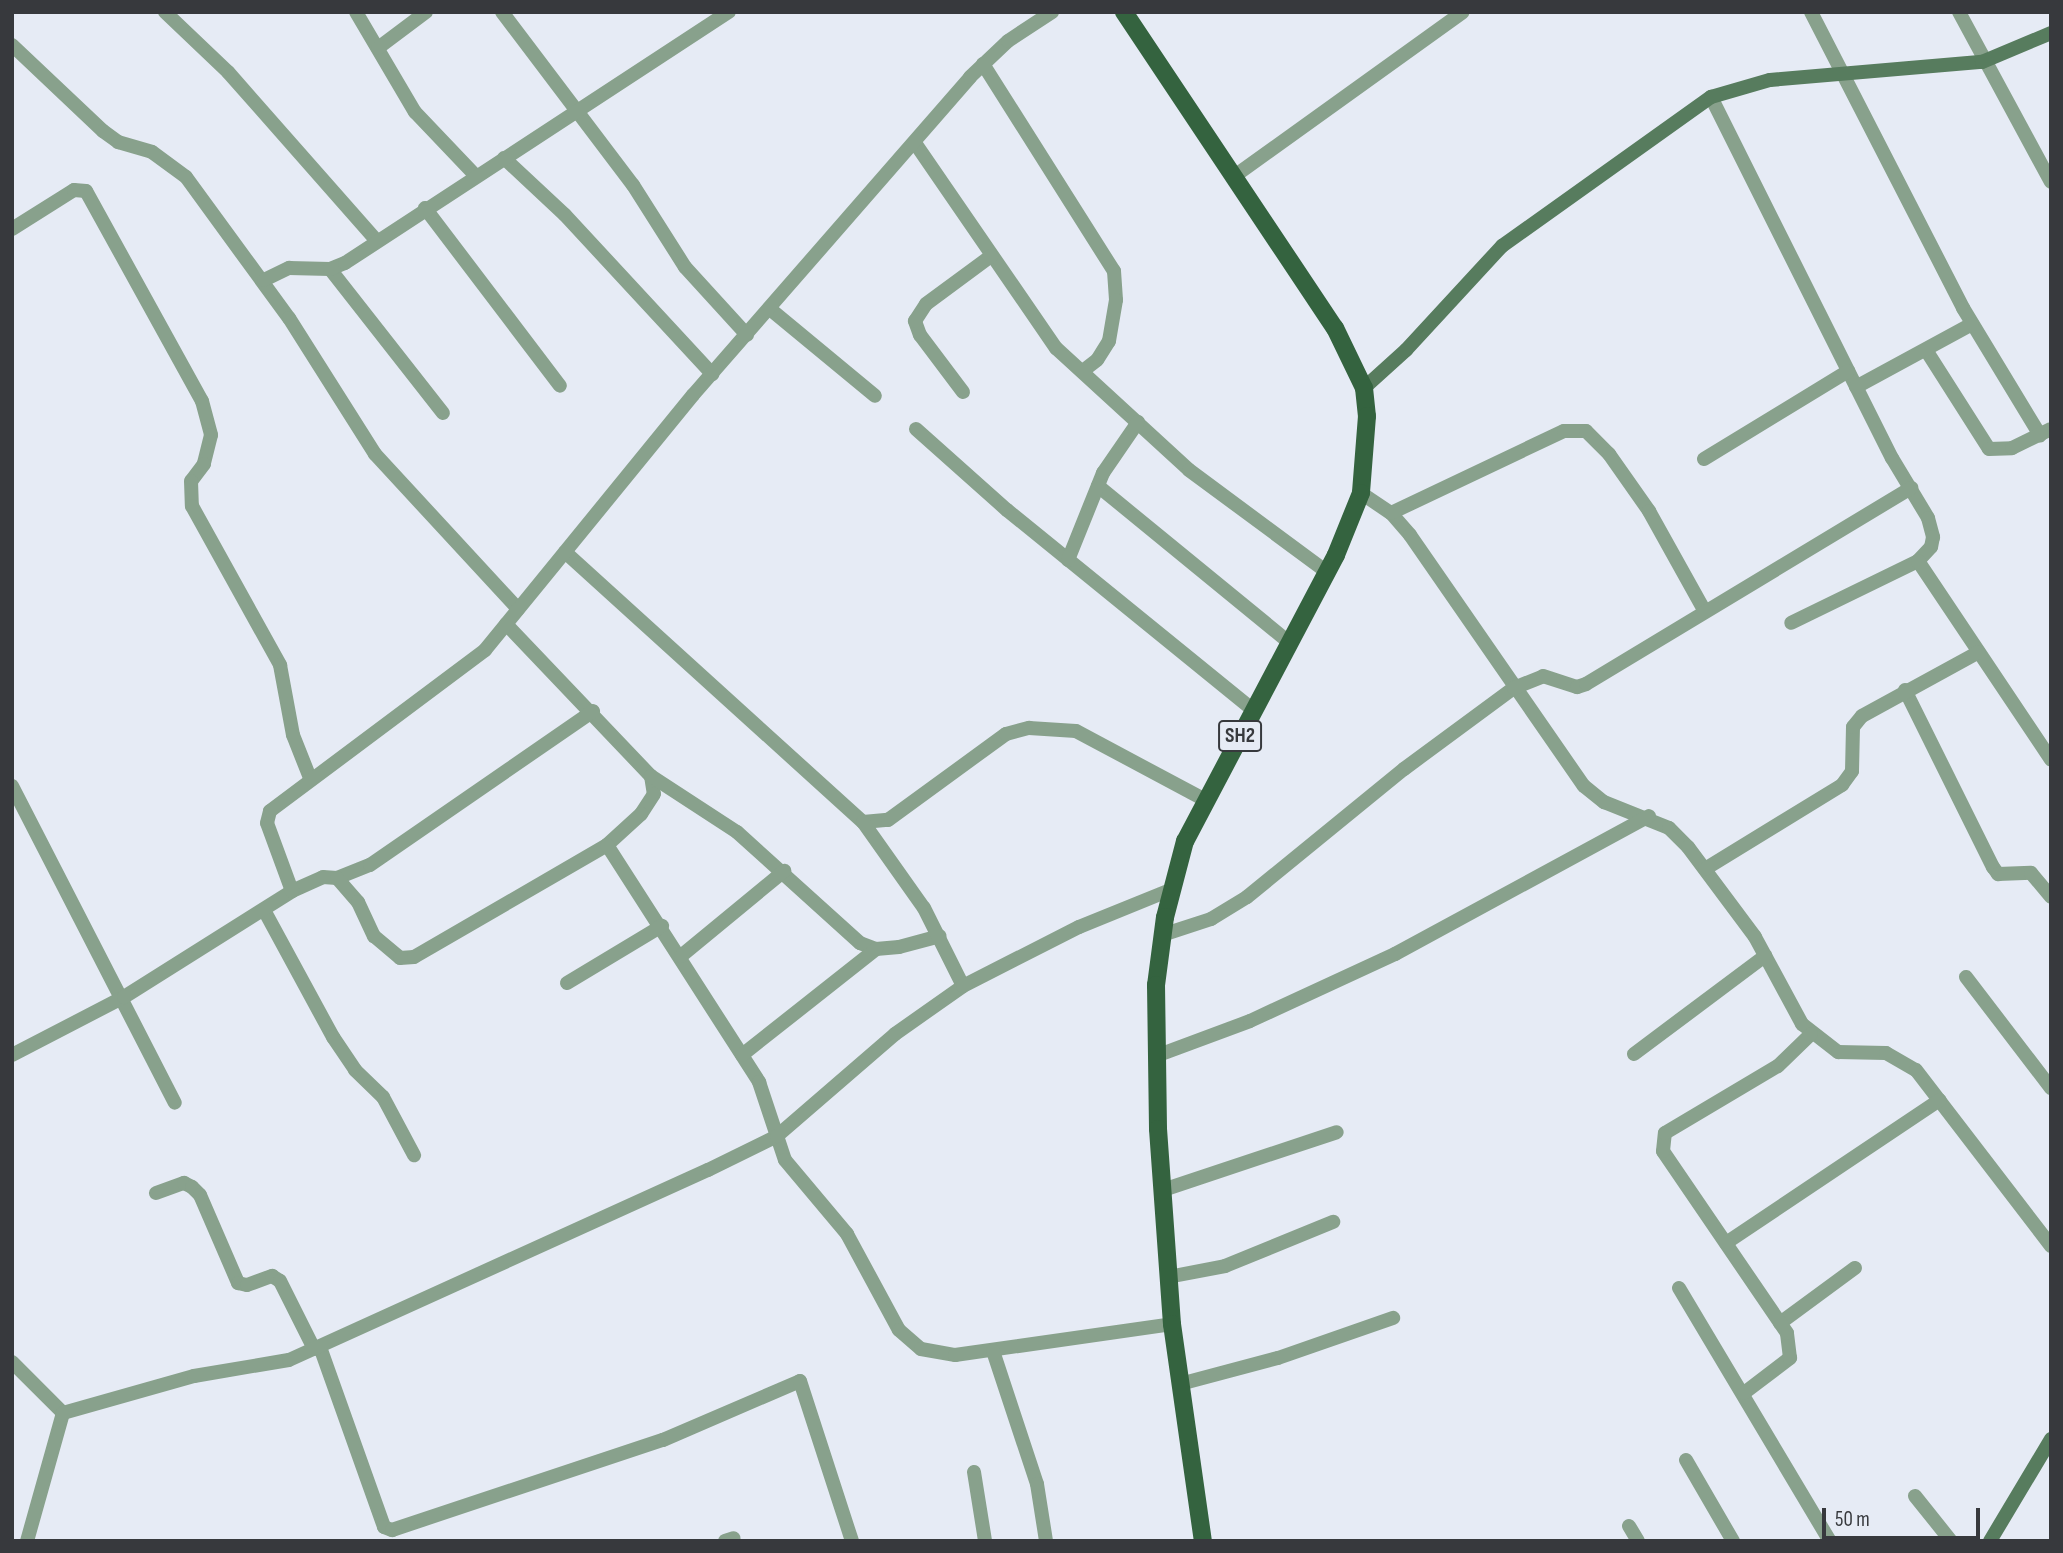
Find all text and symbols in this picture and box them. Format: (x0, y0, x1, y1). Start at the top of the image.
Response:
road number: SH2 (1217, 718, 1263, 754)
scale bar (1825, 1494, 1982, 1538)
text: 50 m (1835, 1507, 1870, 1532)

